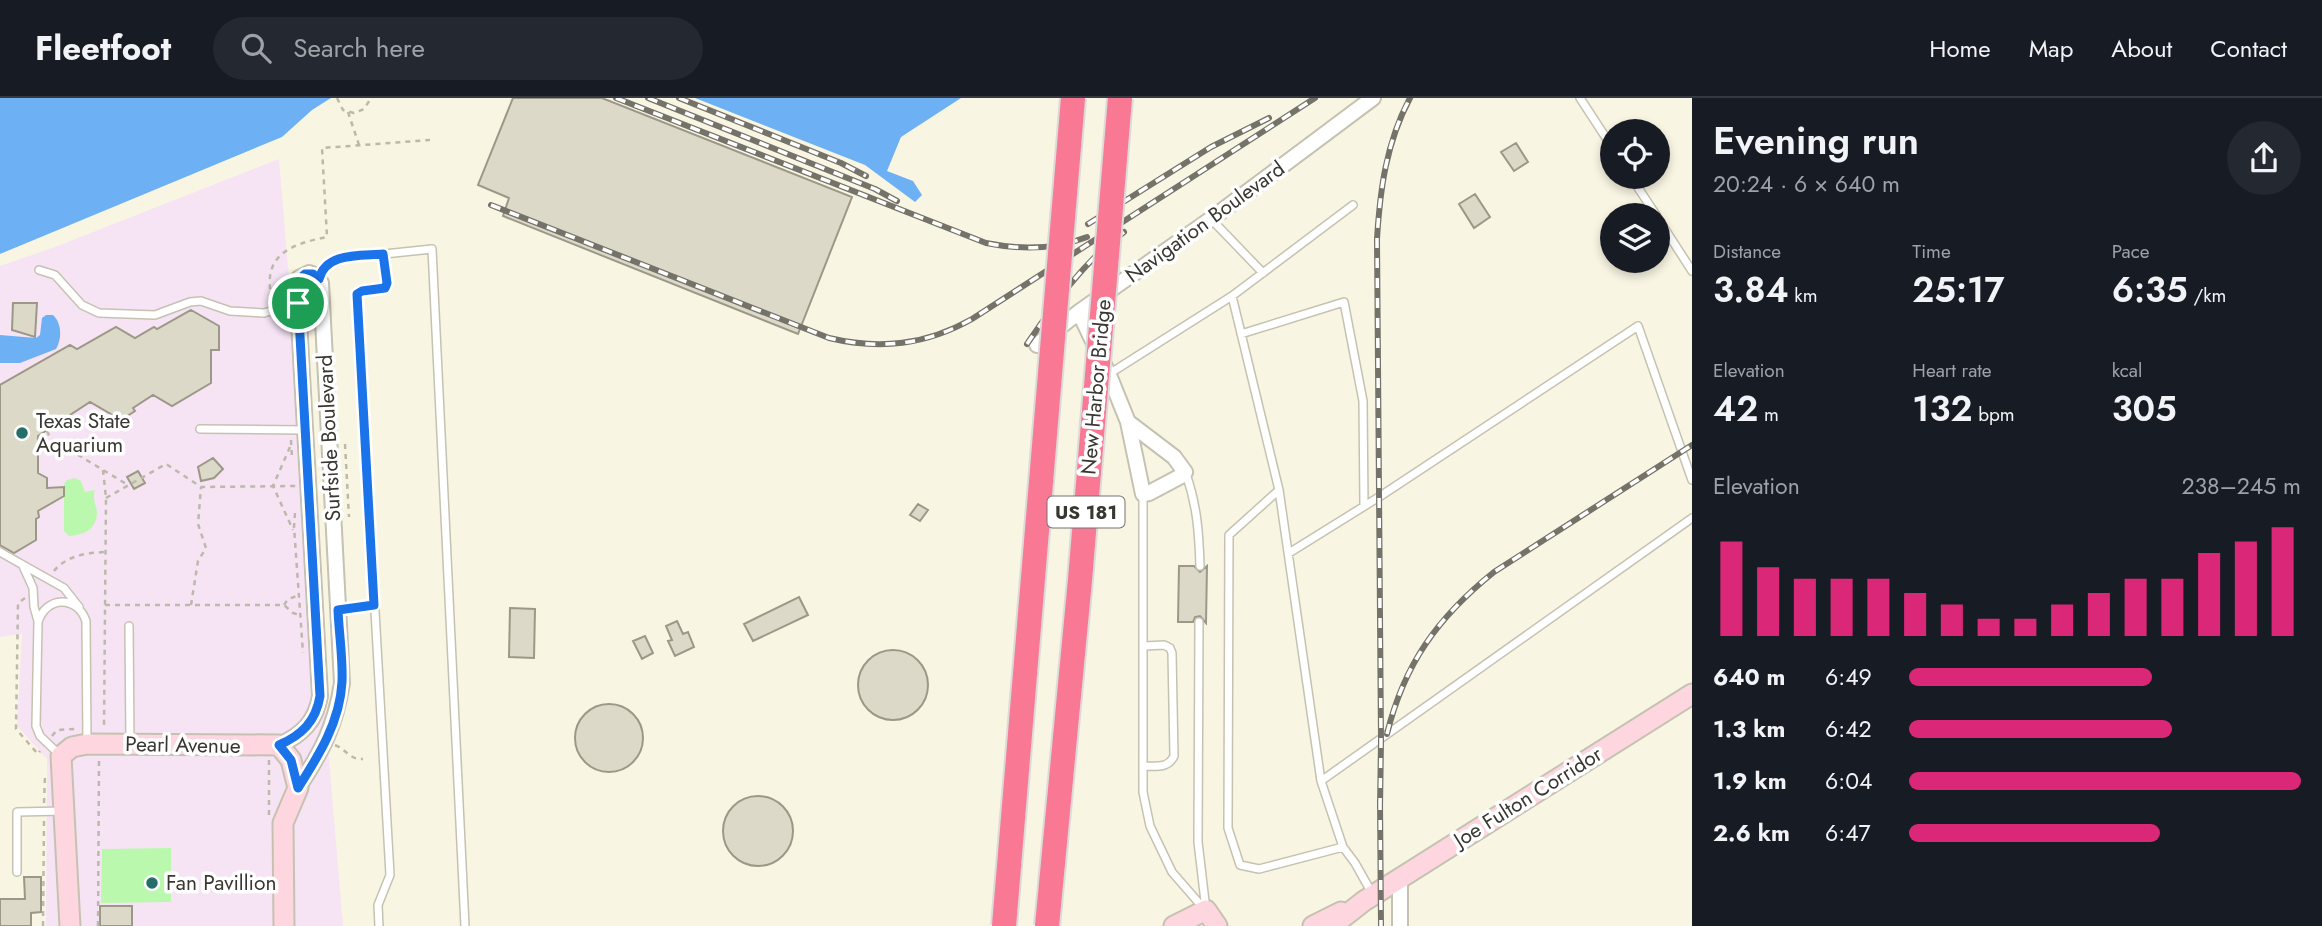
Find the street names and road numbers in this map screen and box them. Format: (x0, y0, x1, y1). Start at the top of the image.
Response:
street label: Navigation Boulevard (1119, 154, 1291, 290)
street label: New Harbor Bridge (1073, 298, 1119, 476)
street label: Surfside Boulevard (310, 354, 348, 522)
road number: US 181 (1048, 496, 1124, 528)
street label: Pearl Avenue (125, 729, 241, 761)
street label: Joe Fulton Corridor (1446, 739, 1609, 856)

